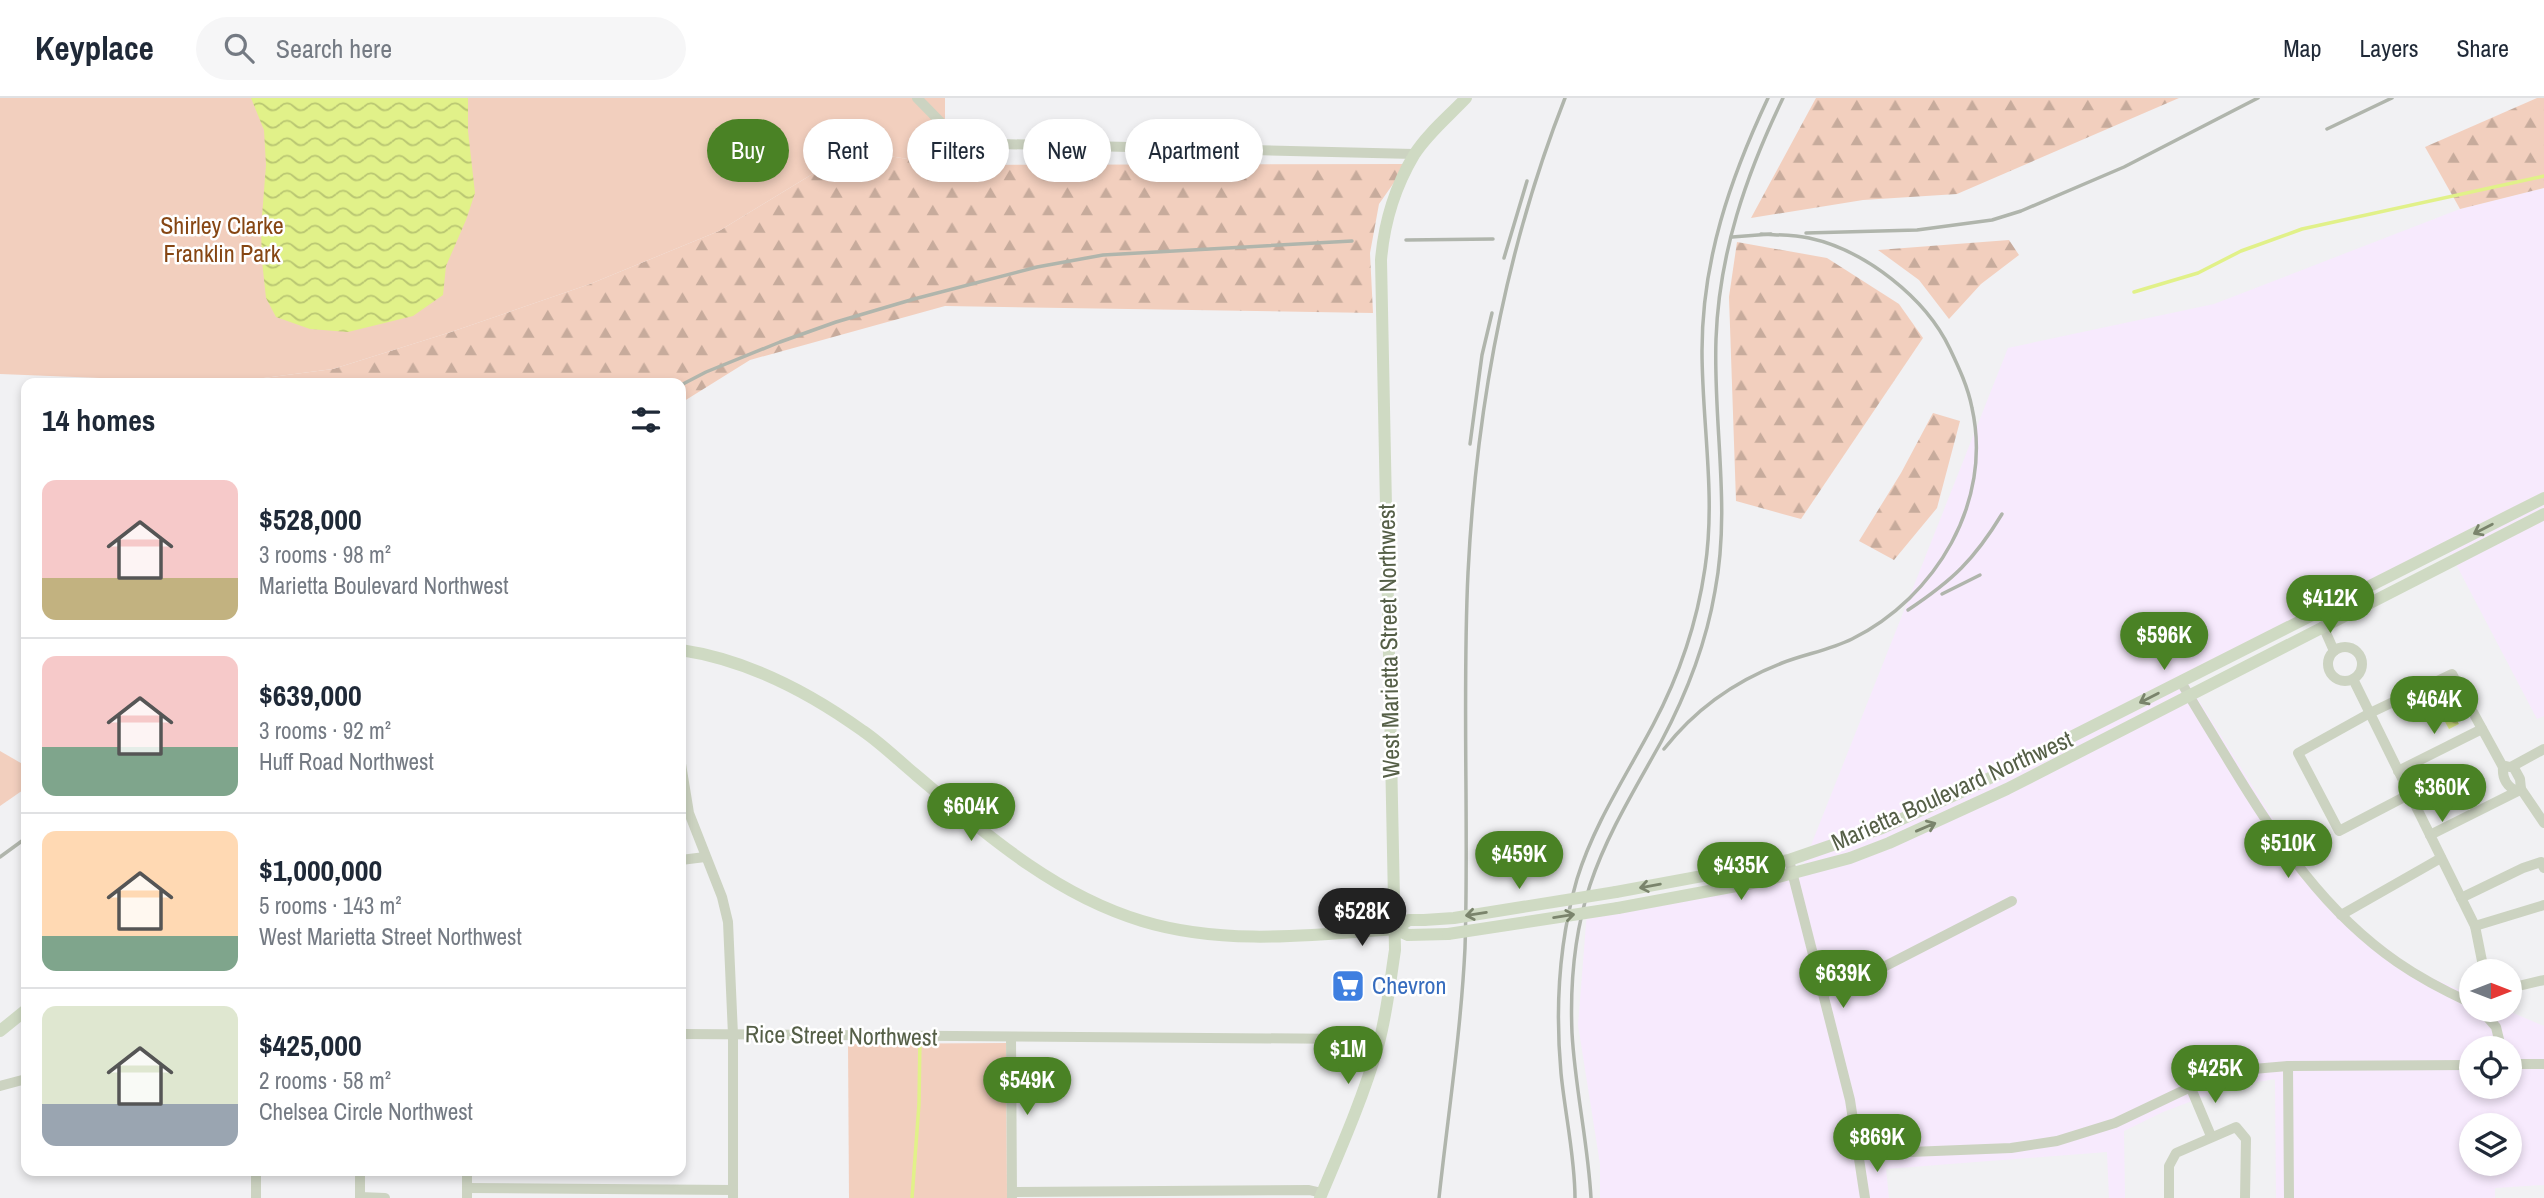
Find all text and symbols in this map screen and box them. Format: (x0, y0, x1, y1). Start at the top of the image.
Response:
search box (196, 17, 686, 80)
text: Keyplace (35, 26, 154, 70)
icon: search (220, 29, 258, 67)
text: Search here (276, 31, 392, 66)
text: Map (2283, 32, 2321, 64)
text: Layers (2359, 32, 2418, 64)
text: Share (2456, 32, 2509, 64)
chip: Buy (707, 119, 789, 182)
chip: Rent (803, 119, 893, 182)
chip: Filters (907, 119, 1009, 182)
chip: New (1023, 119, 1111, 182)
chip: Apartment (1125, 119, 1263, 182)
park label: Shirley Clarke Franklin Park (160, 209, 284, 269)
text: 14 homes (42, 400, 156, 440)
icon: filters (627, 401, 665, 439)
text: $528,000 (259, 499, 362, 539)
street label: West Marietta Street Northwest (1370, 503, 1406, 778)
icon: home (98, 508, 182, 592)
one-way arrow (2473, 522, 2494, 536)
text: 3 rooms · 98 m² (259, 539, 391, 570)
text: Marietta Boulevard Northwest (259, 570, 508, 601)
pin: $412K (2281, 575, 2379, 635)
text: $412K (2302, 582, 2358, 613)
pin: $596K (2115, 612, 2213, 672)
text: $596K (2136, 619, 2192, 650)
text: $639,000 (259, 675, 362, 715)
pin: $464K (2385, 676, 2483, 736)
text: $464K (2406, 683, 2462, 714)
icon: home (98, 684, 182, 768)
one-way arrow (2139, 692, 2160, 705)
text: 3 rooms · 92 m² (259, 715, 391, 746)
street label: Marietta Boulevard Northwest (1826, 722, 2077, 858)
text: Huff Road Northwest (259, 746, 434, 777)
pin: $360K (2393, 764, 2491, 824)
text: $360K (2414, 771, 2470, 802)
pin: $604K (922, 784, 1020, 843)
text: $604K (943, 790, 999, 821)
one-way arrow (1915, 820, 1937, 833)
pin: $510K (2239, 820, 2337, 880)
text: $510K (2260, 827, 2316, 858)
pin: $459K (1470, 832, 1568, 891)
text: $459K (1491, 838, 1547, 869)
pin: $435K (1692, 842, 1790, 902)
text: $435K (1713, 849, 1769, 880)
text: $1,000,000 (259, 850, 382, 890)
icon: home (98, 859, 182, 943)
one-way arrow (1639, 880, 1662, 894)
pin: $528K (1313, 888, 1411, 948)
text: 5 rooms · 143 m² (259, 890, 402, 921)
text: $528K (1334, 895, 1390, 926)
one-way arrow (1465, 908, 1488, 921)
one-way arrow (1552, 909, 1575, 922)
text: West Marietta Street Northwest (259, 921, 522, 952)
pin: $639K (1794, 950, 1892, 1010)
text: $639K (1815, 957, 1871, 988)
north arrow (2459, 959, 2522, 1022)
map controls (2459, 959, 2522, 1176)
supermarket icon: Chevron (1329, 967, 1367, 1005)
place label: Chevron (1372, 969, 1446, 1001)
street label: Rice Street Northwest (744, 1017, 938, 1053)
text: $425,000 (259, 1025, 362, 1065)
pin: $1M (1314, 1026, 1382, 1086)
text: $1M (1330, 1033, 1366, 1064)
icon: home (98, 1034, 182, 1118)
button: locate (2459, 1036, 2522, 1099)
pin: $425K (2166, 1046, 2264, 1105)
text: $425K (2187, 1052, 2243, 1083)
pin: $549K (978, 1058, 1076, 1117)
text: $549K (999, 1064, 1055, 1095)
text: 2 rooms · 58 m² (259, 1065, 391, 1096)
text: Chelsea Circle Northwest (259, 1096, 473, 1127)
button: layers (2459, 1113, 2522, 1176)
pin: $869K (1828, 1114, 1926, 1174)
text: $869K (1849, 1121, 1905, 1152)

